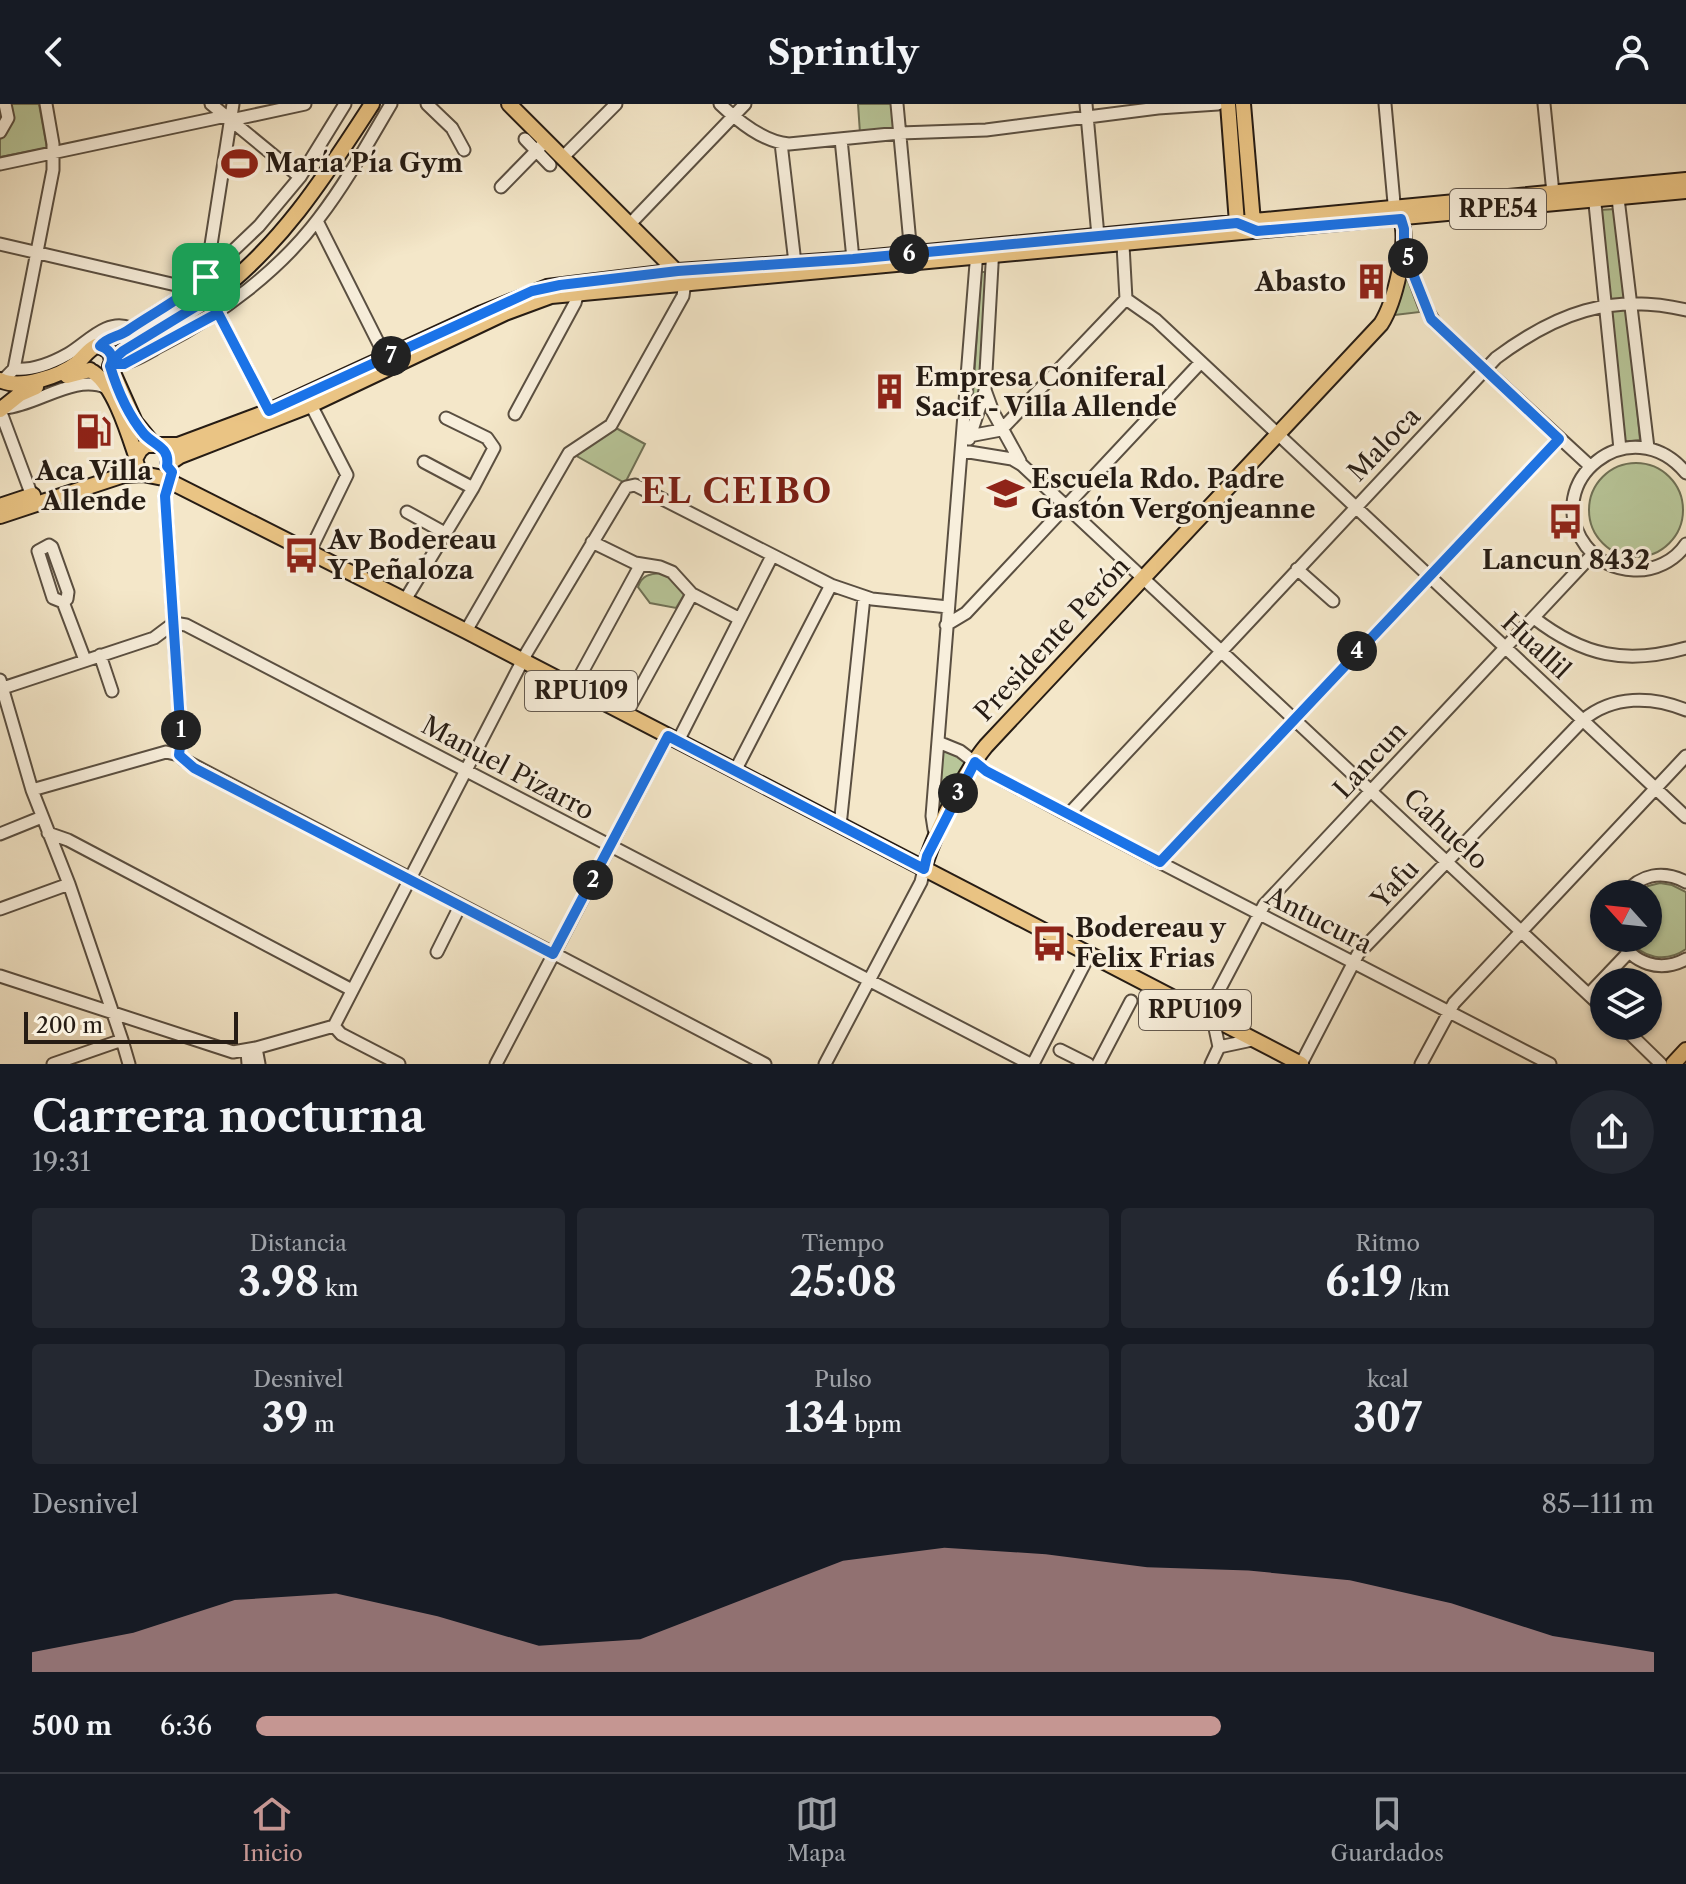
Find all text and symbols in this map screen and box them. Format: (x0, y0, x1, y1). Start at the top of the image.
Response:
icon: back (32, 30, 76, 74)
text: Sprintly (767, 30, 919, 74)
icon: person (1610, 30, 1654, 74)
sports icon: María Pía Gym (220, 144, 258, 182)
place label: María Pía Gym (265, 147, 463, 179)
road number: RPE54 (1450, 189, 1546, 229)
pin: 6 (889, 234, 929, 274)
pin: 5 (1388, 238, 1428, 278)
text: 6 (902, 240, 916, 267)
pin (172, 243, 240, 311)
text: 5 (1402, 244, 1414, 271)
icon: arrive (184, 255, 228, 299)
building icon: Abasto (1353, 263, 1391, 301)
place label: Abasto (1254, 266, 1346, 298)
pin: 7 (371, 336, 411, 376)
text: 7 (385, 342, 397, 369)
place label: Empresa Coniferal Sacif - Villa Allende (915, 361, 1177, 423)
building icon: Empresa Coniferal Sacif - Villa Allende (870, 373, 908, 411)
street label: Maloca (1341, 400, 1427, 488)
fuel station icon: Aca Villa Allende (75, 413, 113, 451)
place label: Aca Villa Allende (35, 455, 153, 517)
place label: Escuela Rdo. Padre Gastón Vergonjeanne (1031, 463, 1315, 525)
district label: EL CEIBO (641, 470, 833, 512)
school or university icon: Escuela Rdo. Padre Gastón Vergonjeanne (986, 475, 1024, 513)
bus stop icon: Lancun 8432 (1547, 502, 1585, 540)
place label: Av Bodereau Y Peñaloza (327, 524, 497, 586)
bus stop icon: Av Bodereau Y Peñaloza (283, 536, 321, 574)
place label: Lancun 8432 (1482, 544, 1650, 576)
street label: Presidente Perón (968, 550, 1136, 728)
street label: Huallil (1495, 606, 1577, 686)
pin: 4 (1337, 631, 1377, 671)
text: 4 (1350, 637, 1364, 664)
road number: RPU109 (525, 671, 637, 711)
street label: Manuel Pizarro (416, 709, 600, 827)
pin: 1 (161, 710, 201, 750)
street label: Lancun (1327, 715, 1413, 805)
text: 1 (176, 716, 186, 743)
pin: 3 (938, 773, 978, 813)
text: 3 (952, 779, 964, 806)
street label: Cahuelo (1397, 782, 1495, 876)
street label: Yafu (1364, 853, 1425, 916)
pin: 2 (573, 860, 613, 900)
text: 2 (587, 866, 600, 893)
street label: Antucura (1260, 879, 1378, 960)
north arrow (1590, 880, 1662, 952)
map controls (1590, 880, 1662, 1040)
place label: Bodereau y Felix Frias (1075, 912, 1227, 974)
bus stop icon: Bodereau y Felix Frias (1030, 924, 1068, 962)
button: layers (1590, 968, 1662, 1040)
road number: RPU109 (1139, 990, 1251, 1030)
scale bar (24, 1008, 238, 1044)
text: 200 m (36, 1012, 103, 1039)
text: Carrera nocturna (32, 1089, 425, 1143)
button: share (1570, 1090, 1654, 1174)
text: 19:31 (32, 1146, 91, 1178)
text: Distancia (250, 1230, 347, 1257)
text: Tiempo (802, 1230, 884, 1257)
text: Ritmo (1355, 1230, 1420, 1257)
text: 3.98 (238, 1257, 319, 1306)
text: 25:08 (789, 1257, 897, 1306)
text: 6:19 (1325, 1257, 1403, 1306)
text: km (319, 1275, 358, 1302)
text: /km (1403, 1275, 1450, 1302)
text: Desnivel (253, 1366, 343, 1393)
text: Pulso (814, 1366, 872, 1393)
text: kcal (1367, 1366, 1408, 1393)
text: 39 (262, 1393, 308, 1442)
text: 134 (784, 1393, 849, 1442)
text: 307 (1353, 1393, 1422, 1442)
text: m (308, 1411, 335, 1438)
text: bpm (849, 1411, 902, 1438)
text: Desnivel (32, 1488, 139, 1520)
text: 85–111 m (1541, 1488, 1654, 1520)
text: 500 m (32, 1710, 112, 1742)
text: 6:36 (160, 1710, 212, 1742)
tab: Inicio (242, 1792, 303, 1867)
tab: Mapa (787, 1792, 846, 1867)
tab: Guardados (1330, 1792, 1444, 1867)

